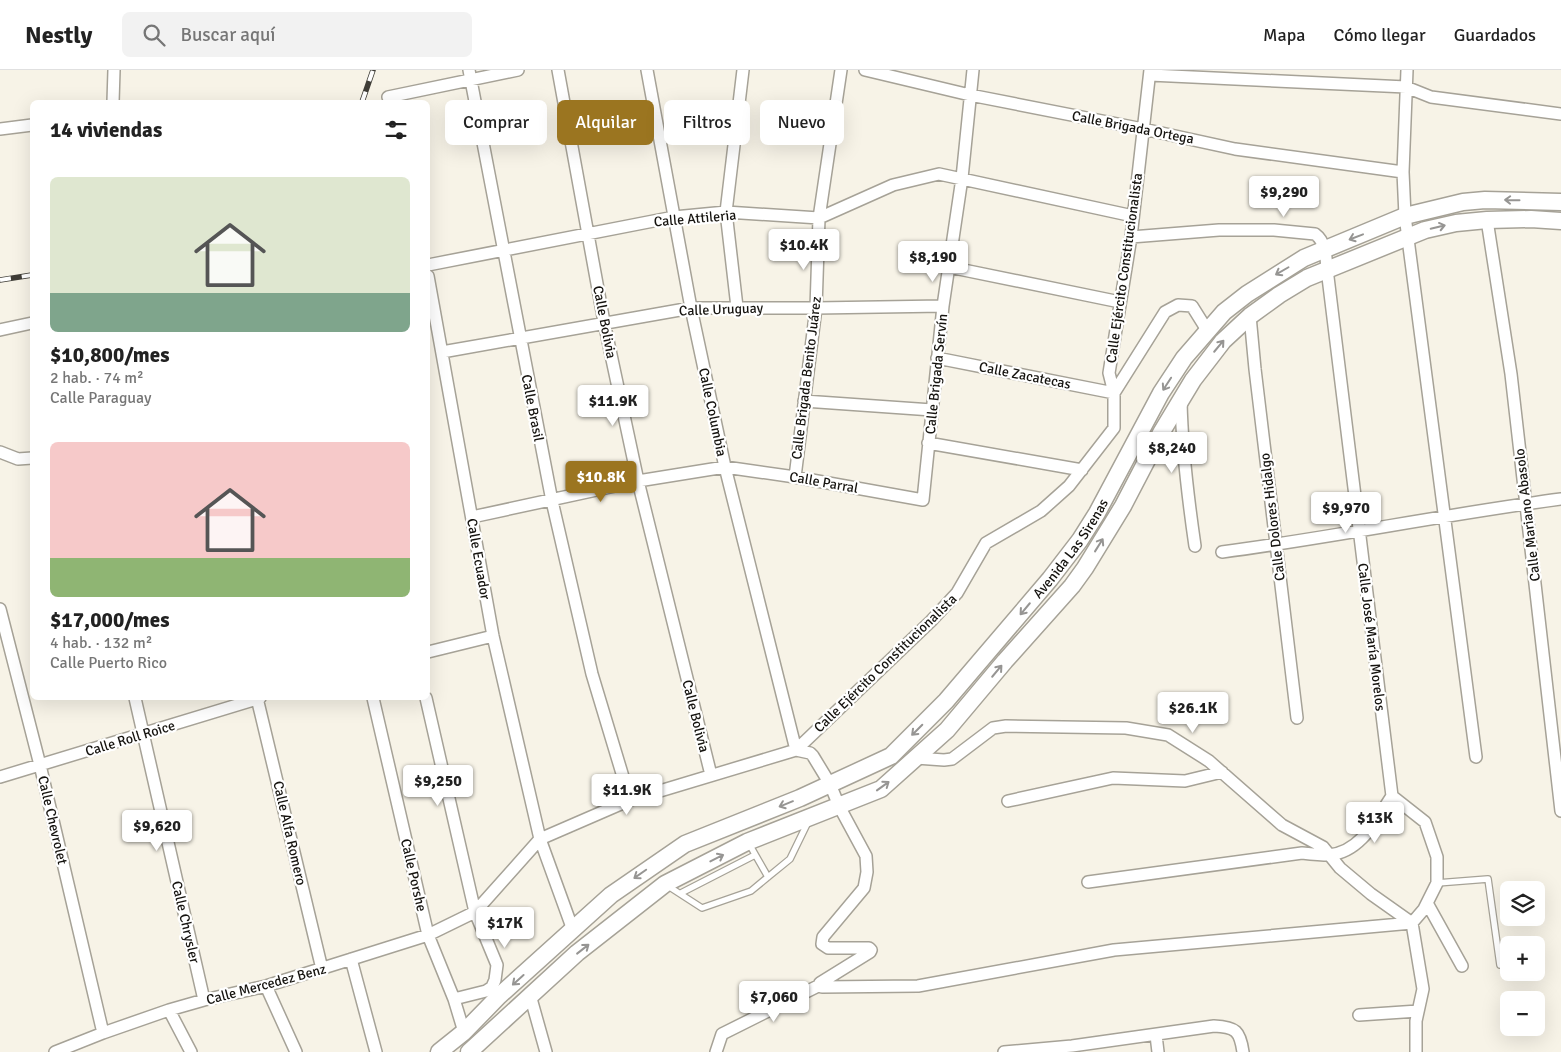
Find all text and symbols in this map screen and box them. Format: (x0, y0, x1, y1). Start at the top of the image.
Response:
search box (122, 12, 472, 57)
text: Nestly (25, 20, 92, 50)
icon: search (140, 21, 168, 49)
text: Buscar aquí (180, 23, 275, 47)
text: Mapa (1263, 24, 1305, 46)
text: Cómo llegar (1333, 24, 1426, 46)
text: Guardados (1454, 24, 1536, 46)
chip: Comprar (445, 100, 547, 145)
chip: Alquilar (557, 100, 654, 145)
chip: Filtros (664, 100, 750, 145)
chip: Nuevo (760, 100, 844, 145)
street label: Calle Brigada Ortega (1070, 107, 1195, 148)
icon: filters (382, 116, 410, 144)
text: 14 viviendas (50, 117, 162, 143)
street label: Calle Ejército Constitucionalista (1103, 172, 1146, 364)
pin: $9,290 (1243, 176, 1325, 218)
text: $9,290 (1260, 182, 1308, 202)
one-way arrow (1505, 195, 1521, 205)
street label: Calle Attileria (653, 206, 737, 231)
icon: home (185, 210, 275, 300)
one-way arrow (1430, 222, 1446, 231)
pin: $10.4K (763, 228, 845, 271)
one-way arrow (1349, 232, 1364, 242)
text: $10.4K (779, 235, 829, 255)
pin: $8,190 (892, 240, 974, 283)
text: $8,190 (909, 247, 957, 267)
one-way arrow (1274, 266, 1289, 276)
street label: Calle Bolivia (589, 284, 620, 360)
street label: Calle Brigada Benito Juárez (788, 296, 825, 461)
street label: Calle Uruguay (679, 300, 764, 319)
street label: Calle Brigada Servín (922, 313, 951, 435)
one-way arrow (1214, 340, 1225, 353)
text: $10,800/mes (50, 342, 169, 368)
street label: Calle Zacatecas (977, 358, 1072, 393)
street label: Calle Columbia (695, 366, 730, 458)
text: 2 hab. · 74 m² (50, 368, 144, 388)
street label: Calle Brasil (518, 373, 547, 443)
one-way arrow (1162, 376, 1172, 390)
pin: $11.9K (572, 384, 654, 427)
text: Calle Paraguay (50, 388, 152, 408)
text: $11.9K (588, 391, 638, 411)
pin: $8,240 (1131, 432, 1213, 474)
text: $8,240 (1148, 438, 1196, 458)
street label: Calle Mariano Abasolo (1511, 447, 1544, 582)
street label: Calle Dolores Hidalgo (1256, 452, 1289, 582)
pin: $10.8K (560, 460, 642, 503)
text: $10.8K (576, 467, 626, 487)
street label: Calle Parral (788, 468, 860, 497)
icon: home (185, 475, 275, 565)
pin: $9,970 (1305, 492, 1387, 534)
street label: Avenida Las Sirenas (1029, 496, 1112, 602)
text: $9,970 (1322, 498, 1370, 518)
street label: Calle Ecuador (463, 517, 494, 602)
one-way arrow (1095, 538, 1105, 552)
street label: Calle José María Morelos (1354, 562, 1389, 712)
street label: Calle Ejército Constitucionalista (810, 591, 960, 736)
one-way arrow (1019, 602, 1030, 615)
text: $17,000/mes (50, 607, 169, 633)
text: 4 hab. · 132 m² (50, 633, 152, 653)
text: Calle Puerto Rico (50, 653, 167, 673)
one-way arrow (992, 664, 1003, 677)
street label: Calle Bolivia (678, 678, 713, 754)
pin: $26.1K (1152, 692, 1234, 734)
text: $26.1K (1168, 698, 1218, 718)
street label: Calle Roll Roice (83, 717, 177, 760)
one-way arrow (910, 724, 923, 736)
pin: $9,250 (397, 764, 479, 807)
text: $9,250 (414, 771, 462, 791)
street label: Calle Chevrolet (34, 774, 71, 866)
pin: $11.9K (586, 774, 668, 816)
street label: Calle Alfa Romero (269, 779, 310, 887)
text: $11.9K (602, 780, 652, 800)
one-way arrow (876, 781, 890, 791)
one-way arrow (779, 799, 794, 809)
pin: $13K (1345, 802, 1405, 844)
text: $13K (1357, 808, 1393, 828)
pin: $9,620 (116, 810, 198, 852)
text: $9,620 (133, 816, 181, 836)
street label: Calle Porshe (397, 837, 430, 913)
one-way arrow (709, 853, 724, 863)
one-way arrow (634, 869, 648, 879)
street label: Calle Chrysler (168, 879, 203, 966)
map controls (1500, 881, 1545, 1036)
button: layers (1500, 881, 1545, 926)
pin: $17K (475, 906, 535, 949)
text: $17K (487, 913, 523, 933)
button: + (1500, 936, 1545, 981)
one-way arrow (576, 943, 589, 954)
street label: Calle Mercedez Benz (204, 960, 328, 1009)
one-way arrow (511, 974, 524, 986)
pin: $7,060 (733, 980, 815, 1023)
text: $7,060 (750, 987, 798, 1007)
button: − (1500, 991, 1545, 1036)

